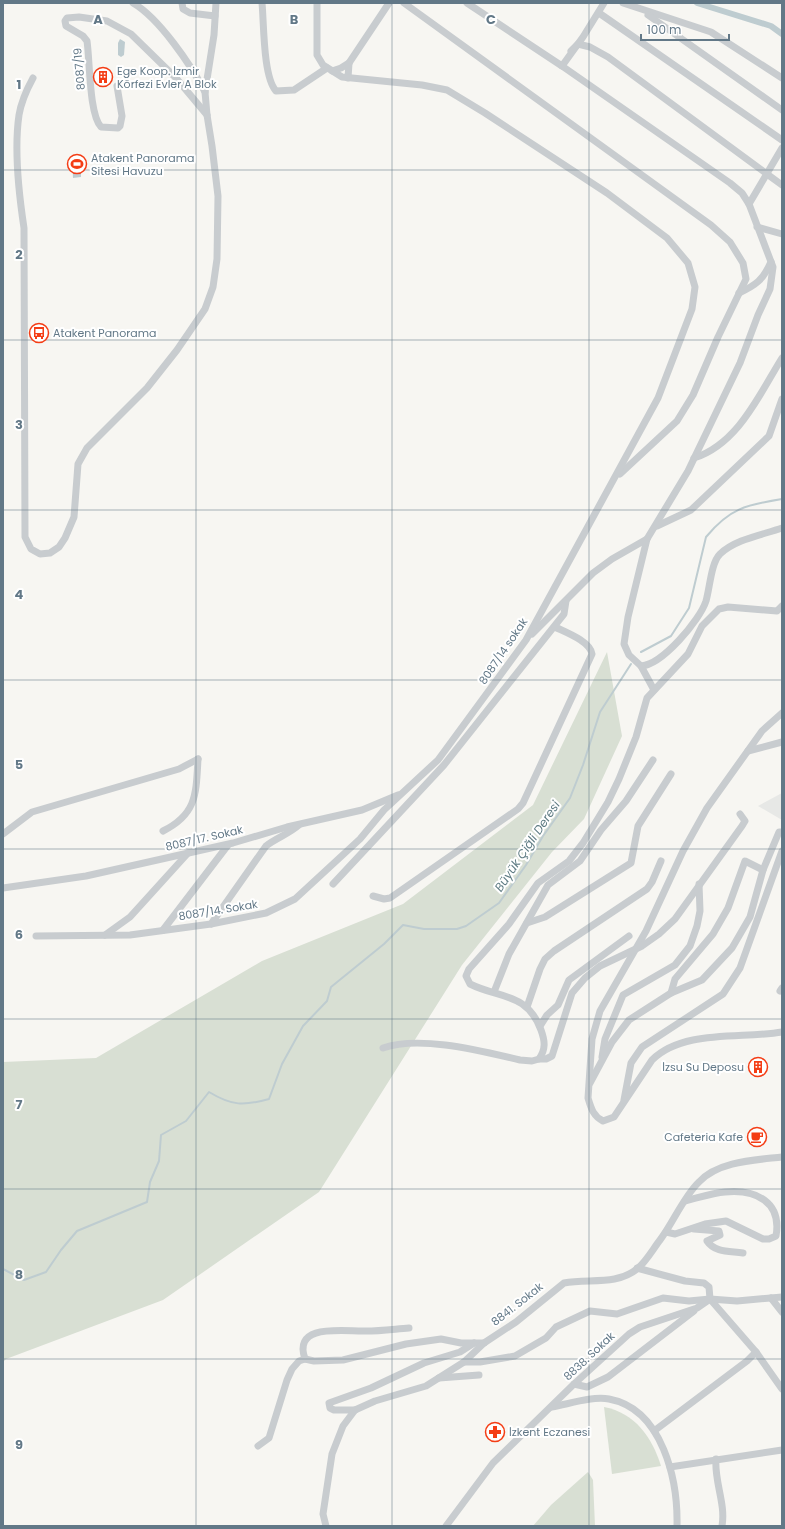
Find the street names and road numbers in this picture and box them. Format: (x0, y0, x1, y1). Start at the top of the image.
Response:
street label: 8087/19 (69, 47, 89, 91)
street label: 8087/14 sokak (475, 614, 531, 687)
street label: 8087/17. Sokak (164, 821, 245, 855)
street label: 8087/14. Sokak (177, 896, 259, 924)
street label: 8841. Sokak (488, 1278, 547, 1329)
street label: 8838. Sokak (560, 1328, 618, 1384)

